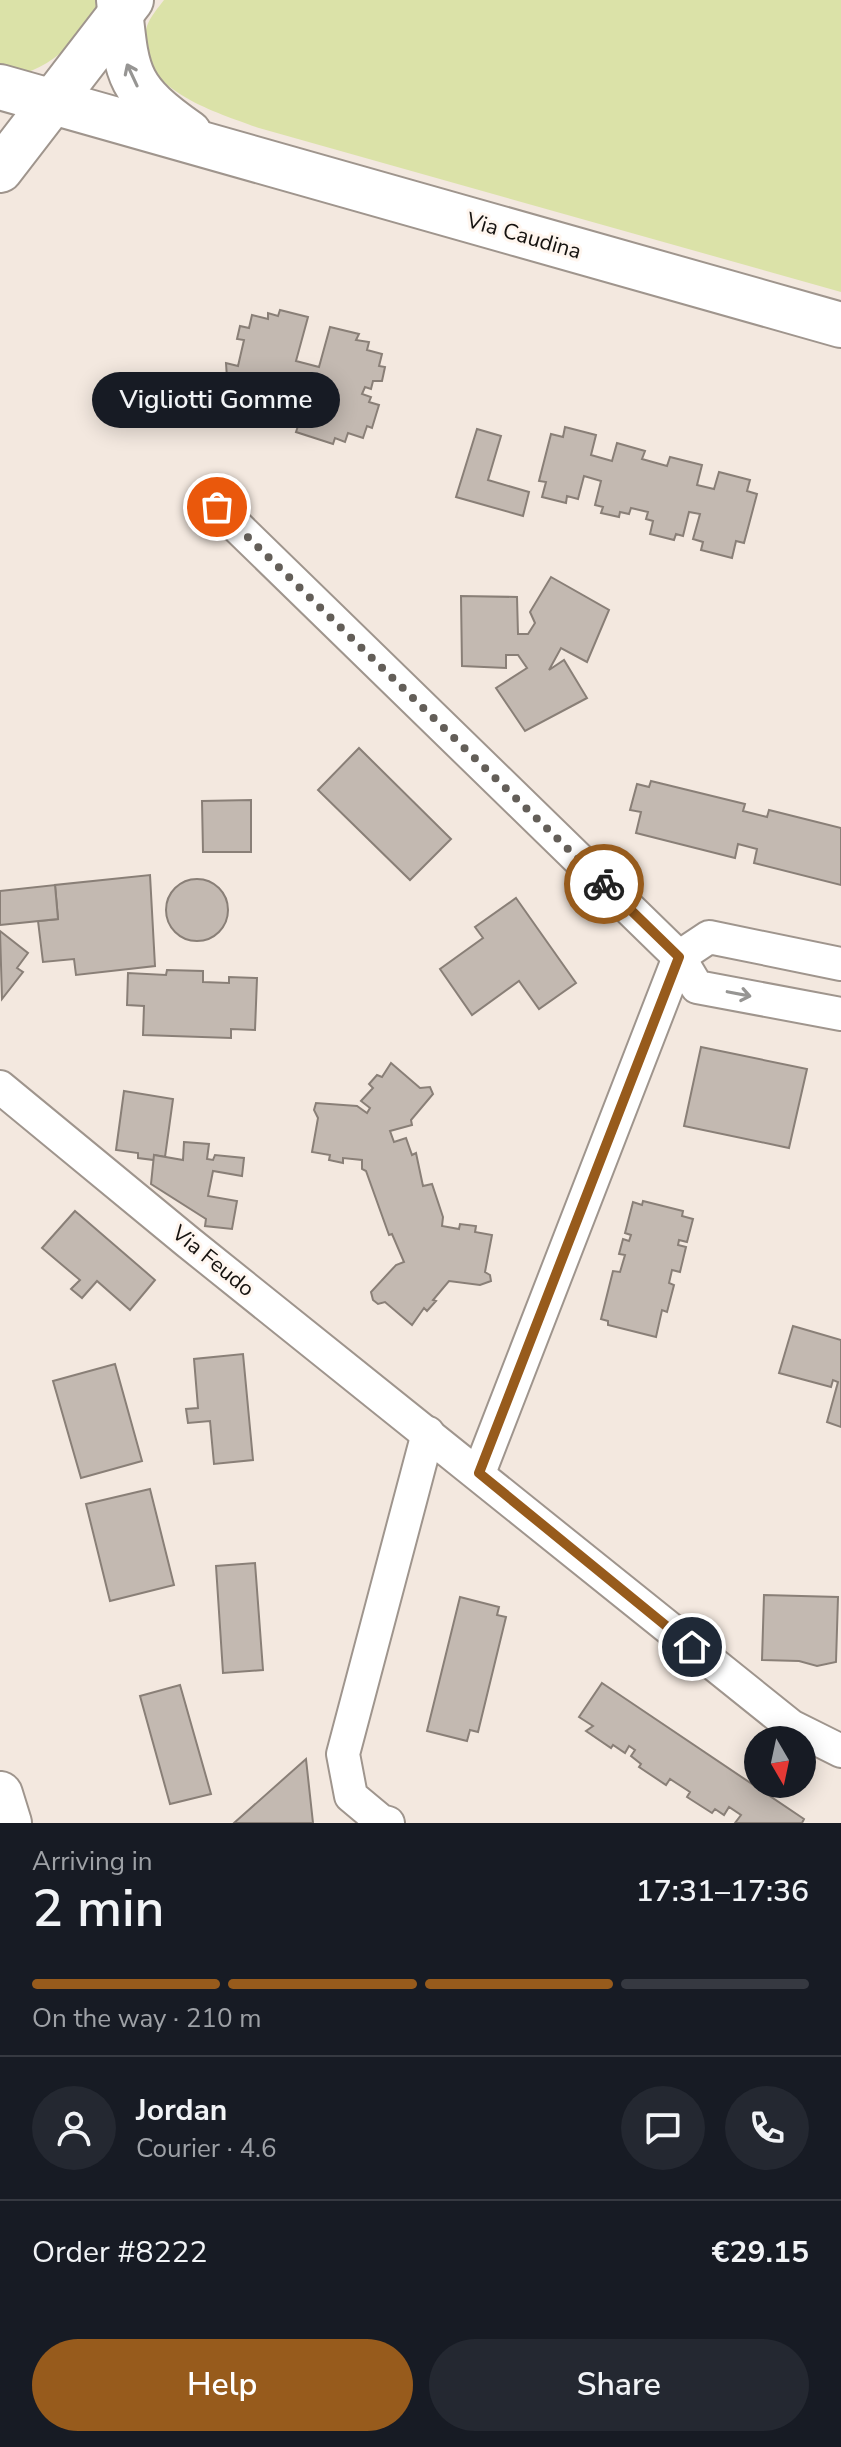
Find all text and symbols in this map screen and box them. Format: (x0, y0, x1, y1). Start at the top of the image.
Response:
one-way arrow (124, 63, 139, 87)
street label: Via Caudina (462, 205, 585, 267)
callout: Vigliotti Gomme (93, 371, 341, 427)
text: Vigliotti Gomme (119, 382, 313, 417)
pin (183, 473, 251, 541)
icon: bag (195, 485, 239, 529)
courier (564, 844, 644, 924)
icon: bike (582, 862, 626, 906)
one-way arrow (726, 988, 752, 1003)
street label: Via Feudo (165, 1218, 261, 1304)
pin (658, 1613, 726, 1681)
icon: home (670, 1625, 714, 1669)
north arrow (744, 1726, 816, 1798)
map controls (744, 1726, 816, 1798)
text: Arriving in (32, 1844, 153, 1879)
text: 17:31–17:36 (636, 1871, 809, 1912)
text: 2 min (32, 1873, 165, 1944)
text: On the way · 210 m (32, 2001, 261, 2036)
button: person (32, 2086, 116, 2170)
button: chat (621, 2086, 705, 2170)
button: phone (725, 2086, 809, 2170)
text: Jordan (136, 2090, 227, 2131)
text: Courier · 4.6 (136, 2131, 277, 2166)
text: Order #8222 (32, 2232, 207, 2273)
text: €29.15 (712, 2232, 809, 2273)
button: Help (32, 2339, 413, 2431)
button: Share (429, 2339, 809, 2431)

